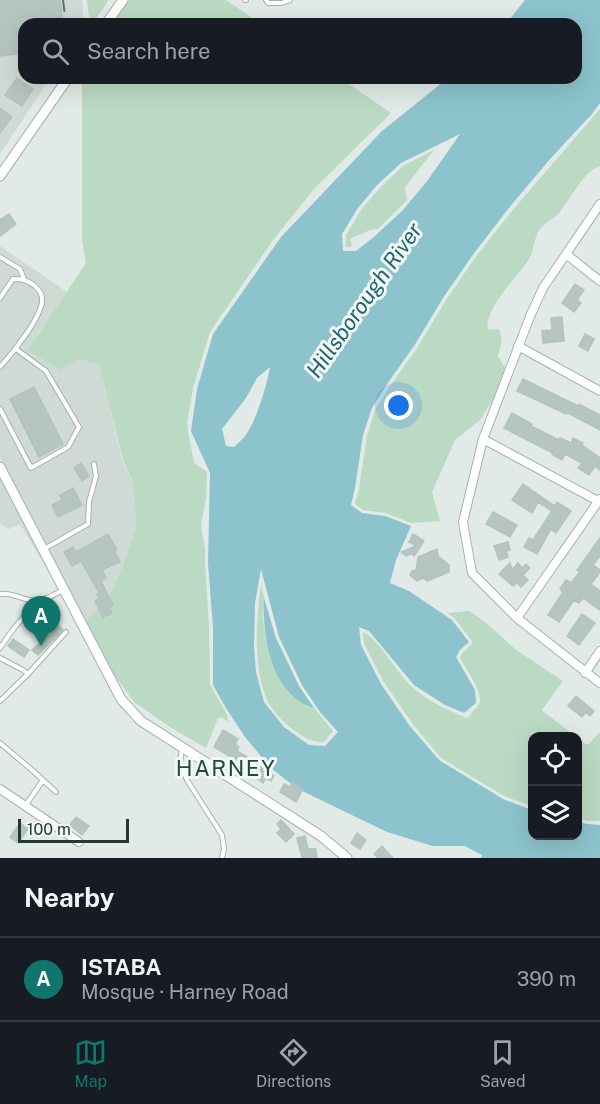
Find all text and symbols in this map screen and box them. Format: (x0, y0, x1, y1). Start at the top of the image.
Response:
search box (18, 18, 582, 84)
icon: search (39, 35, 72, 68)
text: Search here (87, 38, 211, 64)
water label: Hillsborough River (301, 217, 428, 382)
your location (384, 391, 413, 420)
pin: A (22, 596, 60, 646)
map controls (528, 732, 582, 840)
button: locate (528, 732, 582, 786)
district label: HARNEY (176, 755, 276, 781)
button: layers (528, 786, 582, 840)
scale bar (18, 816, 129, 844)
text: 100 m (27, 820, 71, 839)
text: Nearby (24, 882, 114, 913)
text: ISTABA (81, 954, 161, 980)
text: A (36, 967, 51, 991)
text: 390 m (517, 967, 576, 991)
text: Mosque · Harney Road (81, 980, 289, 1004)
tab: Map (74, 1036, 107, 1091)
tab: Directions (256, 1036, 331, 1091)
tab: Saved (480, 1036, 526, 1091)

